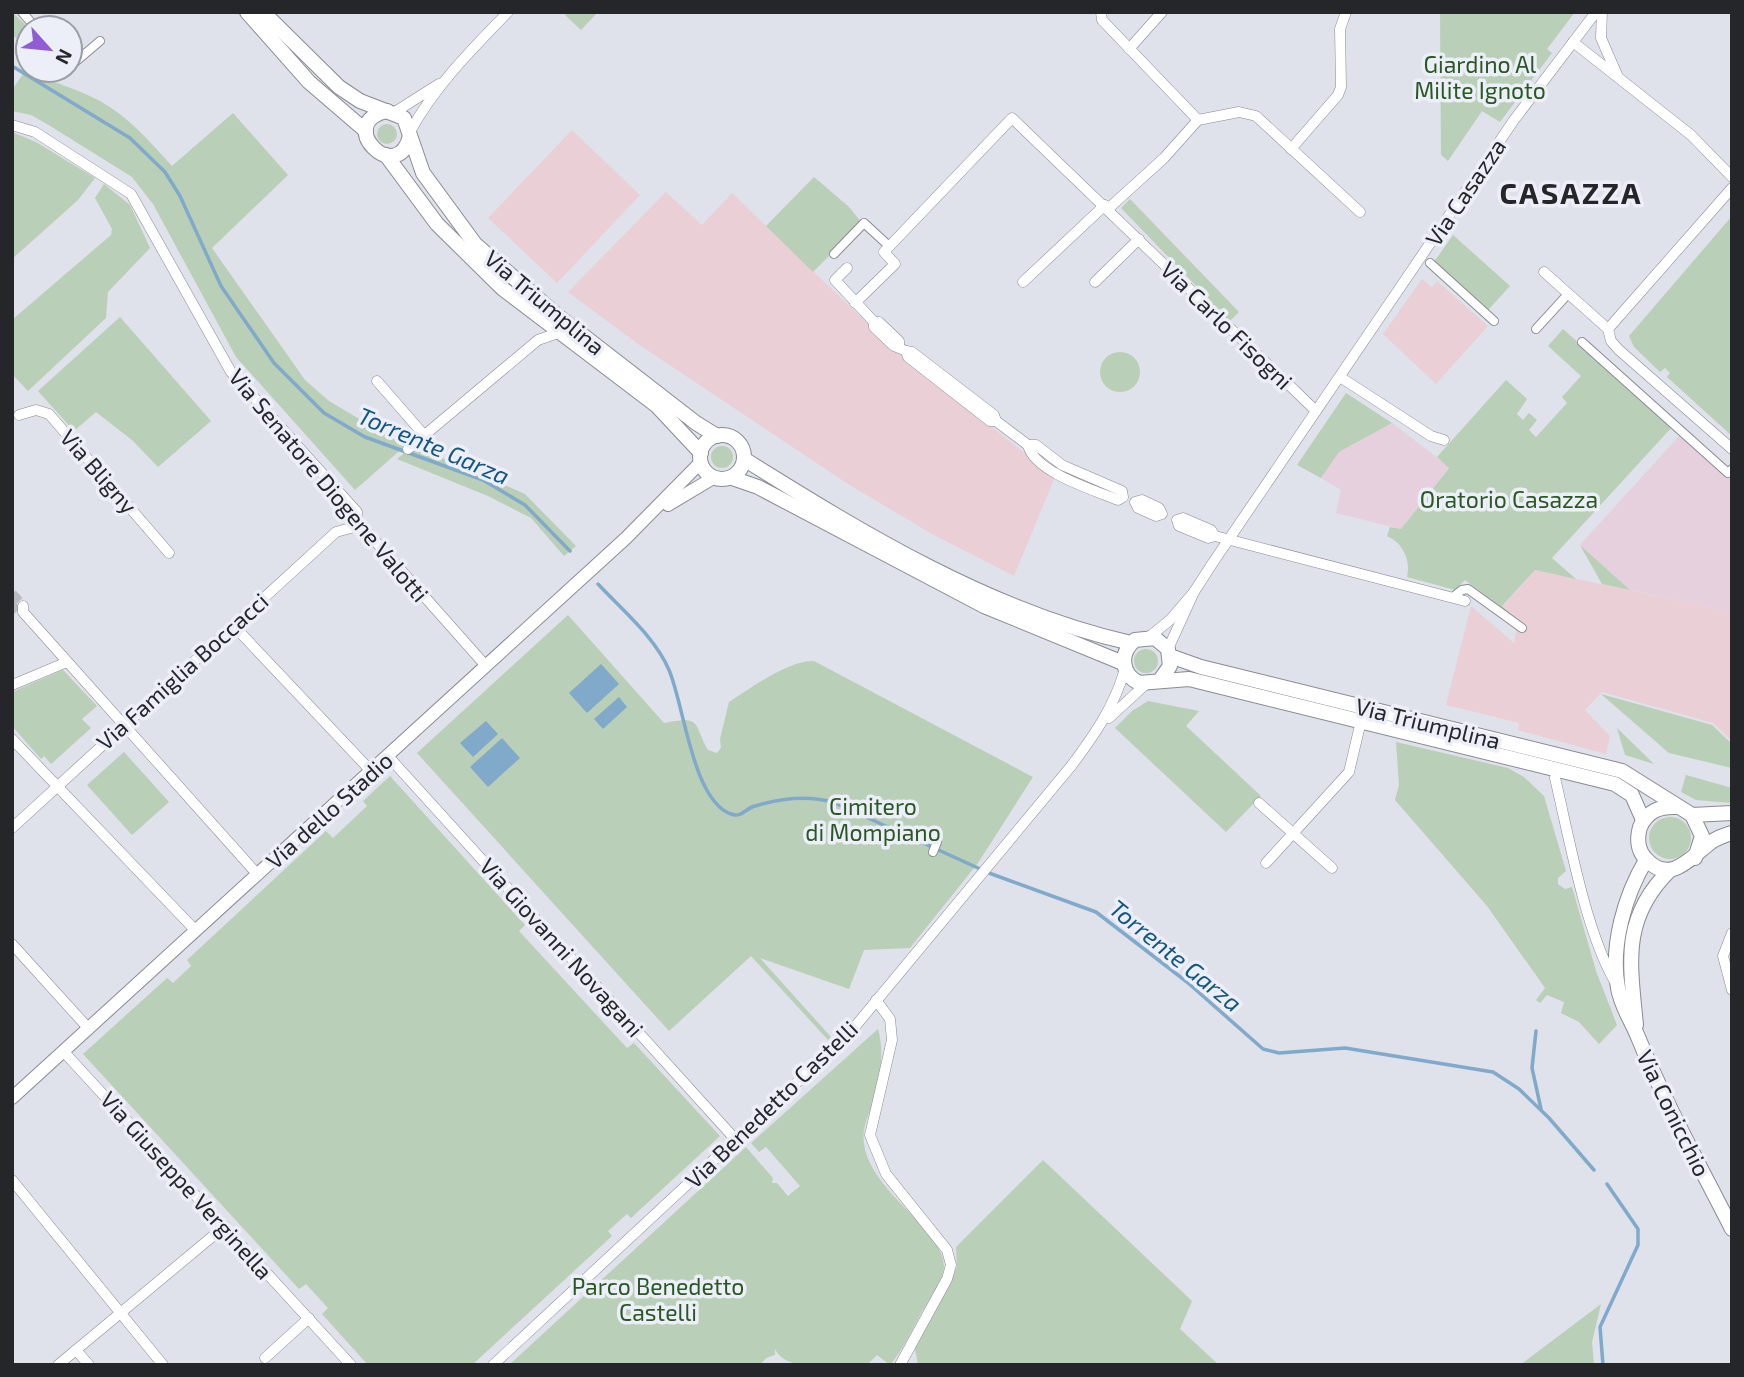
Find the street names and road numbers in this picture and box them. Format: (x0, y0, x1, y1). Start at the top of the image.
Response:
street label: Via Casazza (1419, 133, 1511, 251)
street label: Via Triumplina (479, 244, 611, 360)
street label: Via Carlo Fisogni (1155, 255, 1299, 395)
street label: Via Senatore Diogene Valotti (223, 363, 435, 607)
street label: Via Bligny (55, 423, 143, 519)
street label: Via Famiglia Boccacci (90, 587, 274, 755)
street label: Via Triumplina (1353, 691, 1503, 755)
street label: Via dello Stadio (260, 746, 398, 874)
street label: Via Giovanni Novagani (474, 852, 650, 1042)
street label: Via Benedetto Castelli (679, 1014, 863, 1194)
street label: Via Conicchio (1631, 1045, 1717, 1181)
street label: Via Giuseppe Verginella (95, 1085, 279, 1285)

